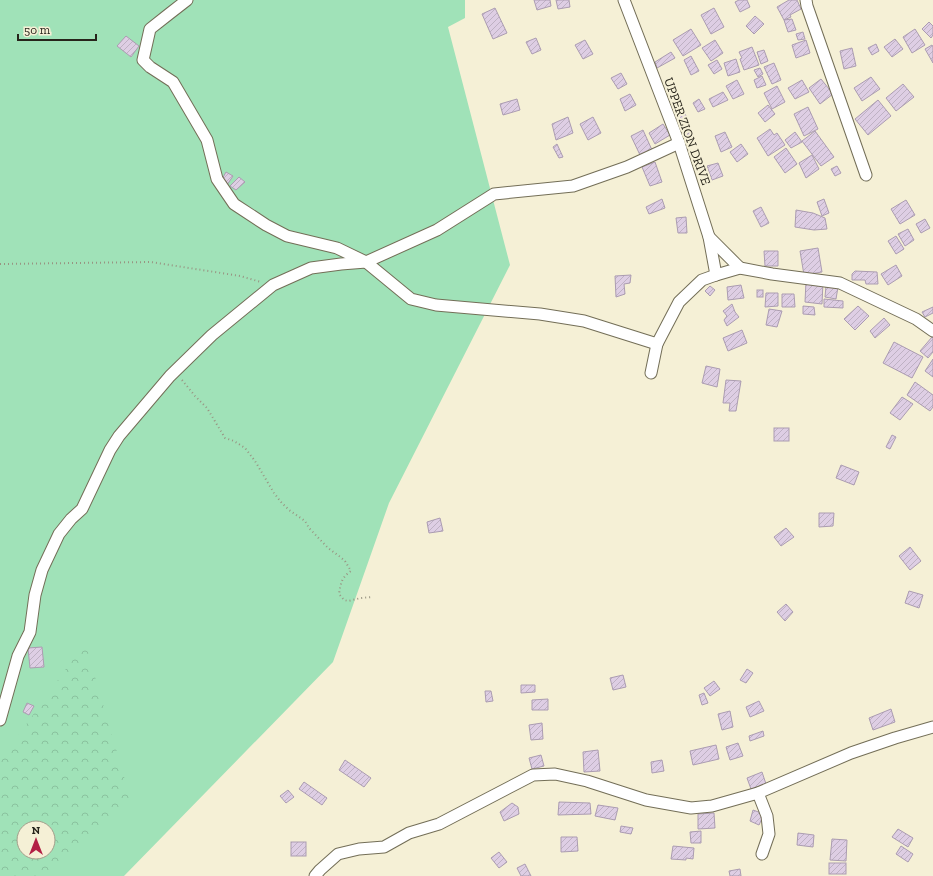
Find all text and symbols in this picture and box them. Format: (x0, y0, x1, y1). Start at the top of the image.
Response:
scale bar (18, 16, 96, 42)
text: 50 m (24, 23, 51, 37)
street label: UPPER ZION DRIVE (661, 75, 714, 187)
north arrow (16, 820, 56, 860)
text: N (32, 824, 41, 837)

